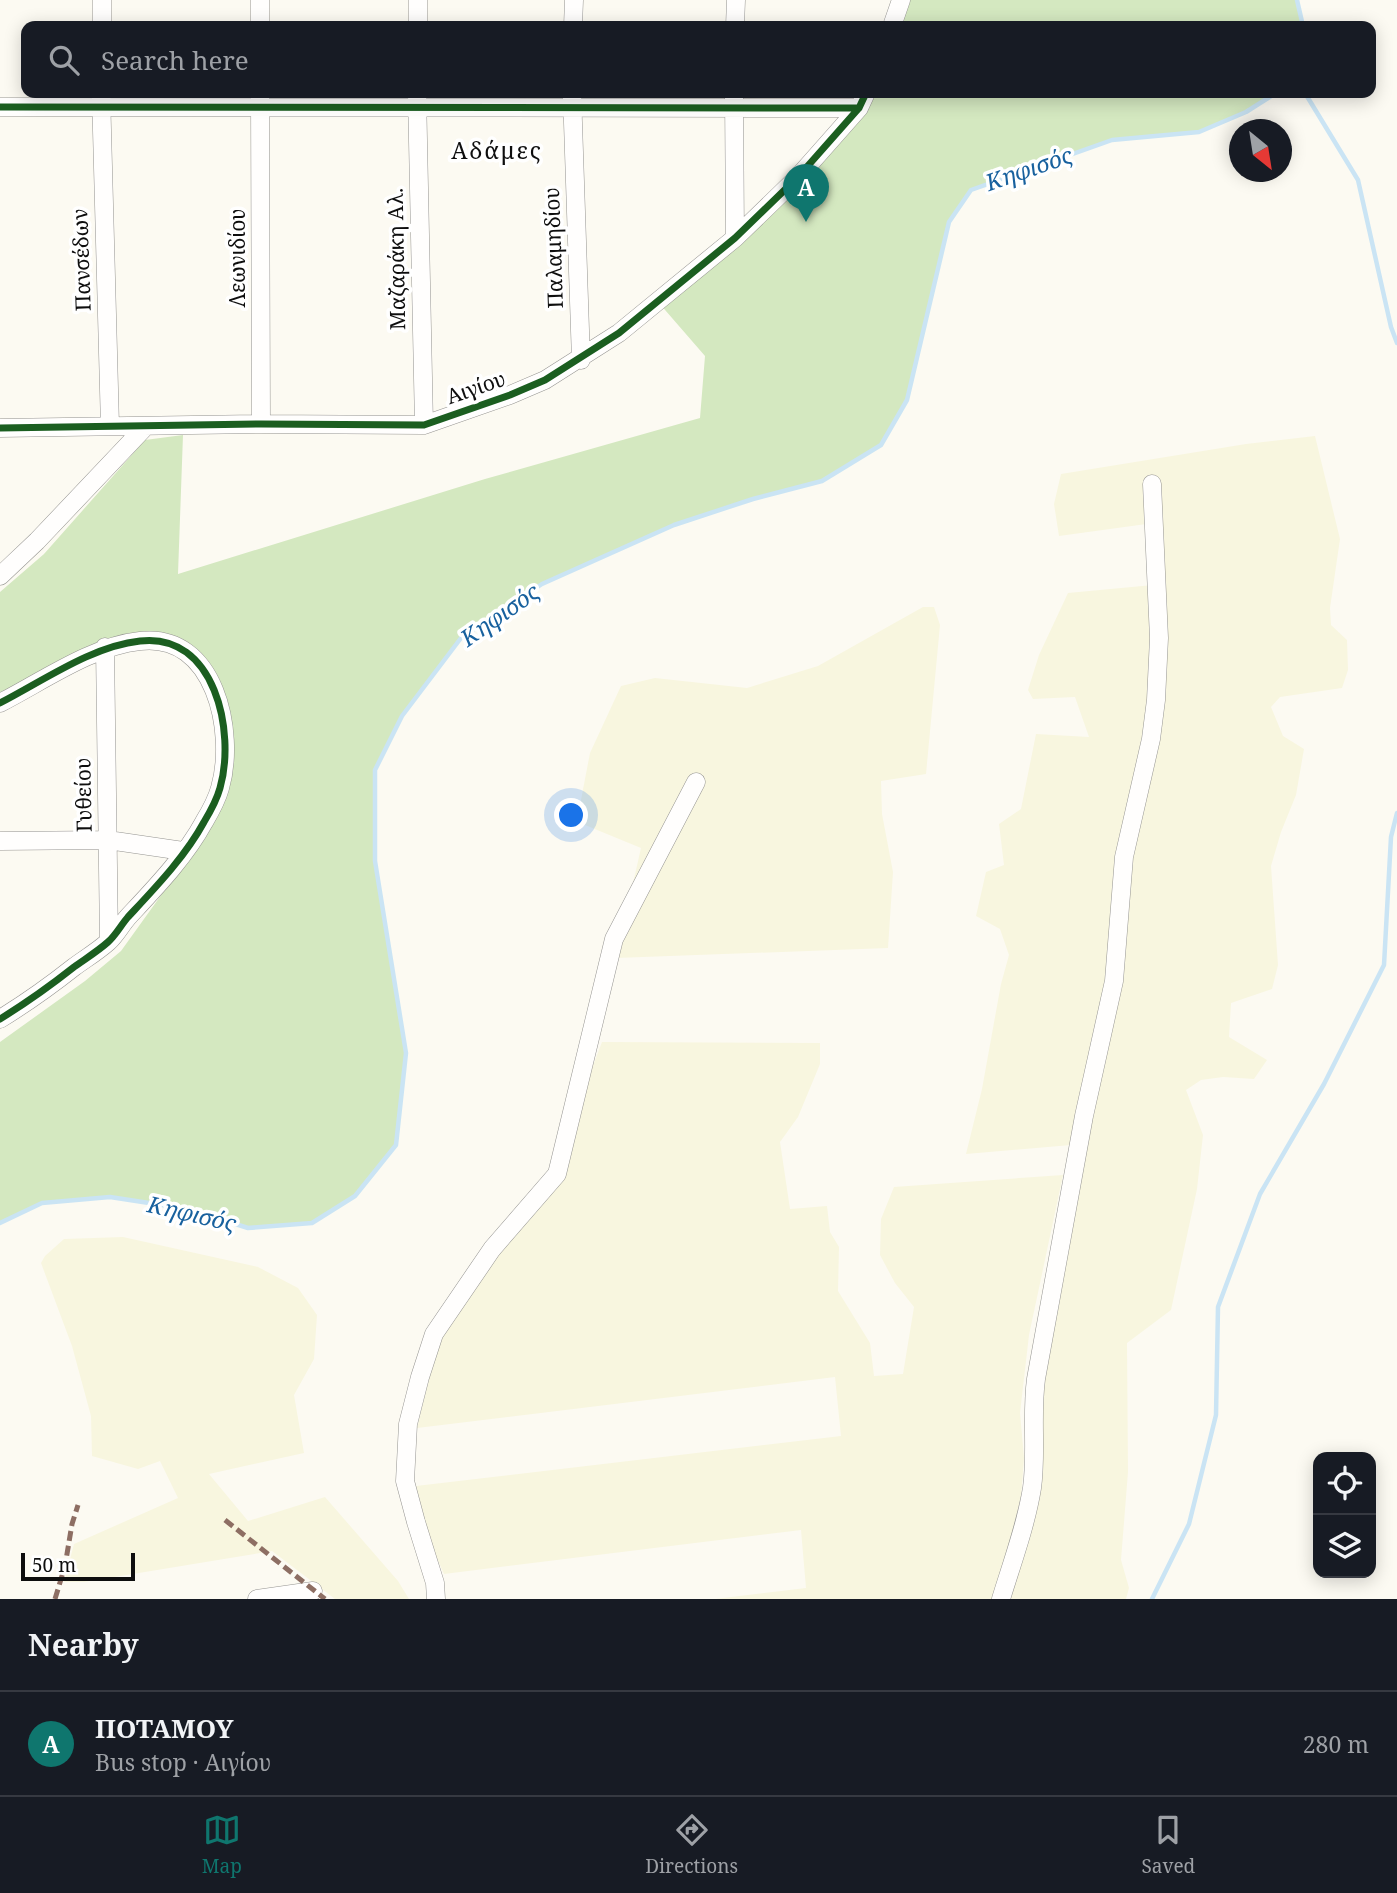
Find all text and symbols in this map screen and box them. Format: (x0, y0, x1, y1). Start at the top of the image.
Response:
search box (21, 21, 1376, 98)
icon: search (45, 41, 83, 79)
text: Search here (101, 42, 249, 78)
north arrow (1229, 119, 1292, 182)
district label: Αδάμες (451, 134, 543, 166)
water label: Κηφισός (980, 138, 1077, 198)
pin: A (783, 164, 829, 222)
street label: Παλαμηδίου (537, 187, 569, 309)
street label: Μαζαράκη Αλ. (381, 188, 411, 330)
street label: Πανσέδων (65, 208, 97, 312)
street label: Λεωνιδίου (223, 209, 251, 307)
street label: Αιγίου (442, 364, 509, 410)
water label: Κηφισός (452, 575, 546, 654)
street label: Γυθείου (68, 758, 98, 832)
your location (554, 798, 588, 832)
water label: Κηφισός (144, 1187, 241, 1239)
map controls (1313, 1452, 1376, 1578)
button: locate (1313, 1452, 1376, 1515)
button: layers (1313, 1515, 1376, 1578)
scale bar (21, 1550, 135, 1582)
text: 50 m (32, 1552, 76, 1578)
text: Nearby (28, 1624, 139, 1665)
text: ΠΟΤΑΜΟΥ (95, 1710, 233, 1746)
text: A (42, 1728, 60, 1760)
text: 280 m (1303, 1728, 1369, 1760)
text: Bus stop · Αιγίου (95, 1746, 271, 1778)
tab: Map (202, 1811, 242, 1879)
tab: Directions (645, 1811, 738, 1879)
tab: Saved (1141, 1811, 1195, 1879)

